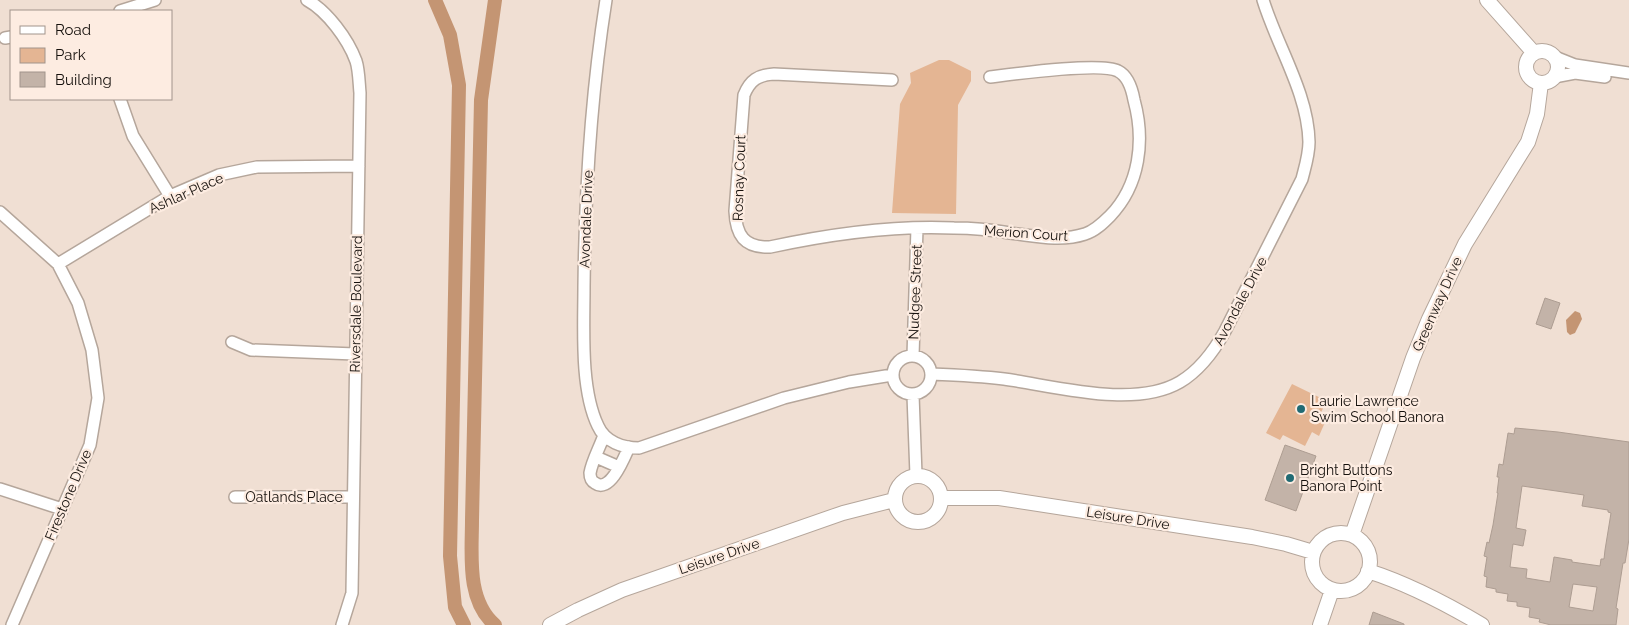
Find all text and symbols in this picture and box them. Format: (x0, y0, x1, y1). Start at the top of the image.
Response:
legend (10, 10, 172, 100)
text: Road (55, 21, 91, 39)
text: Park (55, 46, 86, 64)
text: Building (55, 71, 112, 89)
street label: Rosnay Court (730, 134, 749, 221)
street label: Ashlar Place (146, 169, 226, 217)
street label: Avondale Drive (576, 170, 596, 268)
street label: Merion Court (983, 222, 1069, 244)
street label: Riversdale Boulevard (347, 235, 365, 373)
street label: Nudgee Street (905, 244, 925, 340)
street label: Avondale Drive (1210, 254, 1270, 348)
street label: Greenway Drive (1409, 254, 1465, 354)
place label: Laurie Lawrence Swim School Banora (1311, 393, 1444, 425)
marker: Laurie Lawrence Swim School Banora (1295, 403, 1307, 415)
street label: Firestone Drive (42, 447, 94, 543)
place label: Bright Buttons Banora Point (1300, 462, 1393, 494)
marker: Bright Buttons Banora Point (1284, 472, 1296, 484)
street label: Oatlands Place (245, 489, 343, 505)
street label: Leisure Drive (1085, 504, 1171, 532)
street label: Leisure Drive (677, 535, 761, 577)

